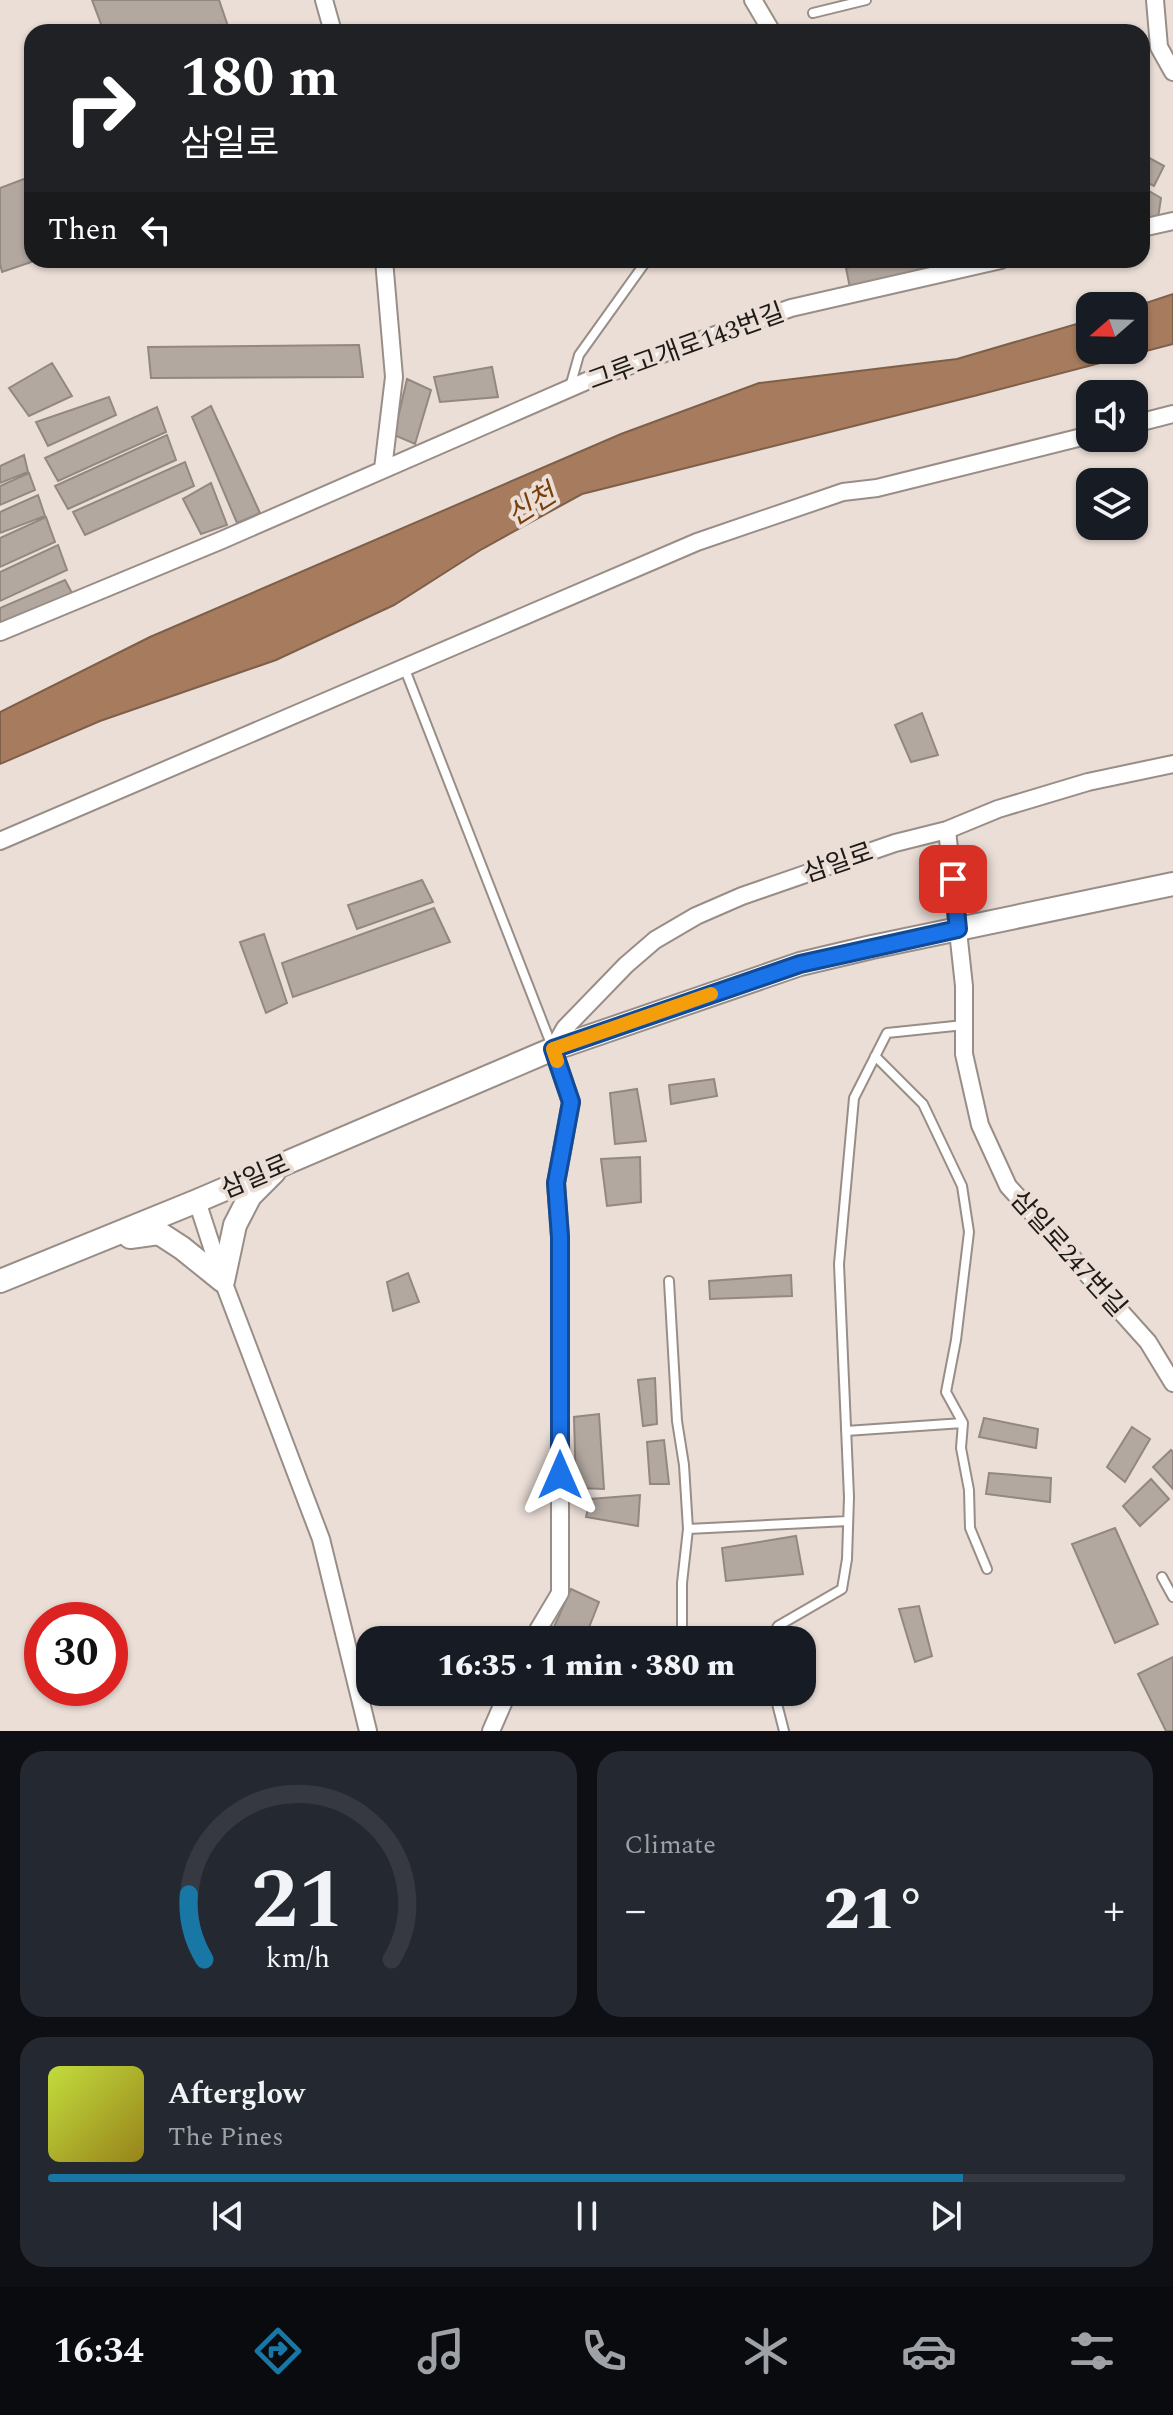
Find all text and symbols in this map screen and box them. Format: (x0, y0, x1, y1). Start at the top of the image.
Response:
text: 180 m (180, 36, 339, 121)
icon: right (48, 56, 152, 160)
text: 삼일로 (180, 117, 279, 172)
text: Then (48, 207, 118, 253)
icon: left (134, 208, 178, 252)
north arrow (1076, 292, 1148, 364)
map controls (1076, 292, 1148, 540)
street label: 그루고개로143번길 (583, 293, 790, 401)
button: sound (1076, 380, 1148, 452)
button: layers (1076, 468, 1148, 540)
water label: 신천 (499, 472, 568, 537)
street label: 삼일로 (798, 832, 879, 894)
pin (919, 845, 987, 913)
icon: arrive (931, 857, 975, 901)
street label: 삼일로 (215, 1144, 296, 1209)
street label: 삼일로247번길 (1000, 1181, 1136, 1326)
position arrow (518, 1433, 602, 1517)
speed limit sign: 30 (24, 1602, 128, 1706)
text: 16:35 · 1 min · 380 m (437, 1643, 735, 1689)
text: Climate (625, 1825, 716, 1865)
text: 21 (252, 1838, 345, 1965)
text: 21° (824, 1864, 926, 1956)
text: − (625, 1877, 647, 1944)
text: + (1103, 1877, 1125, 1944)
text: km/h (266, 1937, 330, 1980)
text: Afterglow (168, 2071, 305, 2117)
text: The Pines (168, 2117, 283, 2157)
icon: previous (206, 2194, 250, 2238)
icon: pause (565, 2194, 609, 2238)
icon: next (924, 2194, 968, 2238)
icon: directions (250, 2323, 306, 2379)
icon: music (413, 2323, 469, 2379)
icon: phone (576, 2323, 632, 2379)
icon: climate (738, 2323, 794, 2379)
icon: car (901, 2323, 957, 2379)
icon: filters (1064, 2323, 1120, 2379)
text: 16:34 (53, 2324, 144, 2379)

